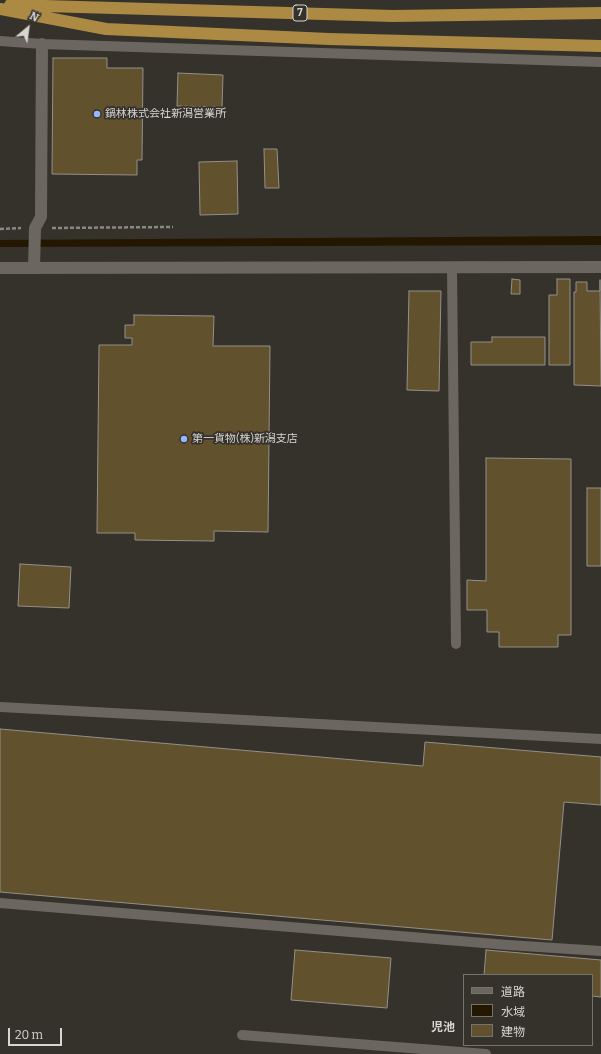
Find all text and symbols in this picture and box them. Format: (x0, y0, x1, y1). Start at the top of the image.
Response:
road number: 7 (293, 5, 307, 21)
north arrow (8, 8, 48, 48)
text: N (27, 9, 41, 25)
place label: 鍋林株式会社新潟営業所 (105, 107, 226, 121)
marker: 鍋林株式会社新潟営業所 (92, 109, 102, 119)
place label: 第一貨物(株)新潟支店 (192, 432, 298, 446)
marker: 第一貨物(株)新潟支店 (179, 434, 189, 444)
legend (463, 974, 593, 1046)
text: 道路 (501, 985, 525, 999)
text: 水域 (501, 1005, 525, 1019)
scale bar (10, 1020, 64, 1046)
district label: 児池 (431, 1021, 455, 1035)
text: 建物 (501, 1025, 525, 1039)
text: 20 m (15, 1028, 43, 1042)

